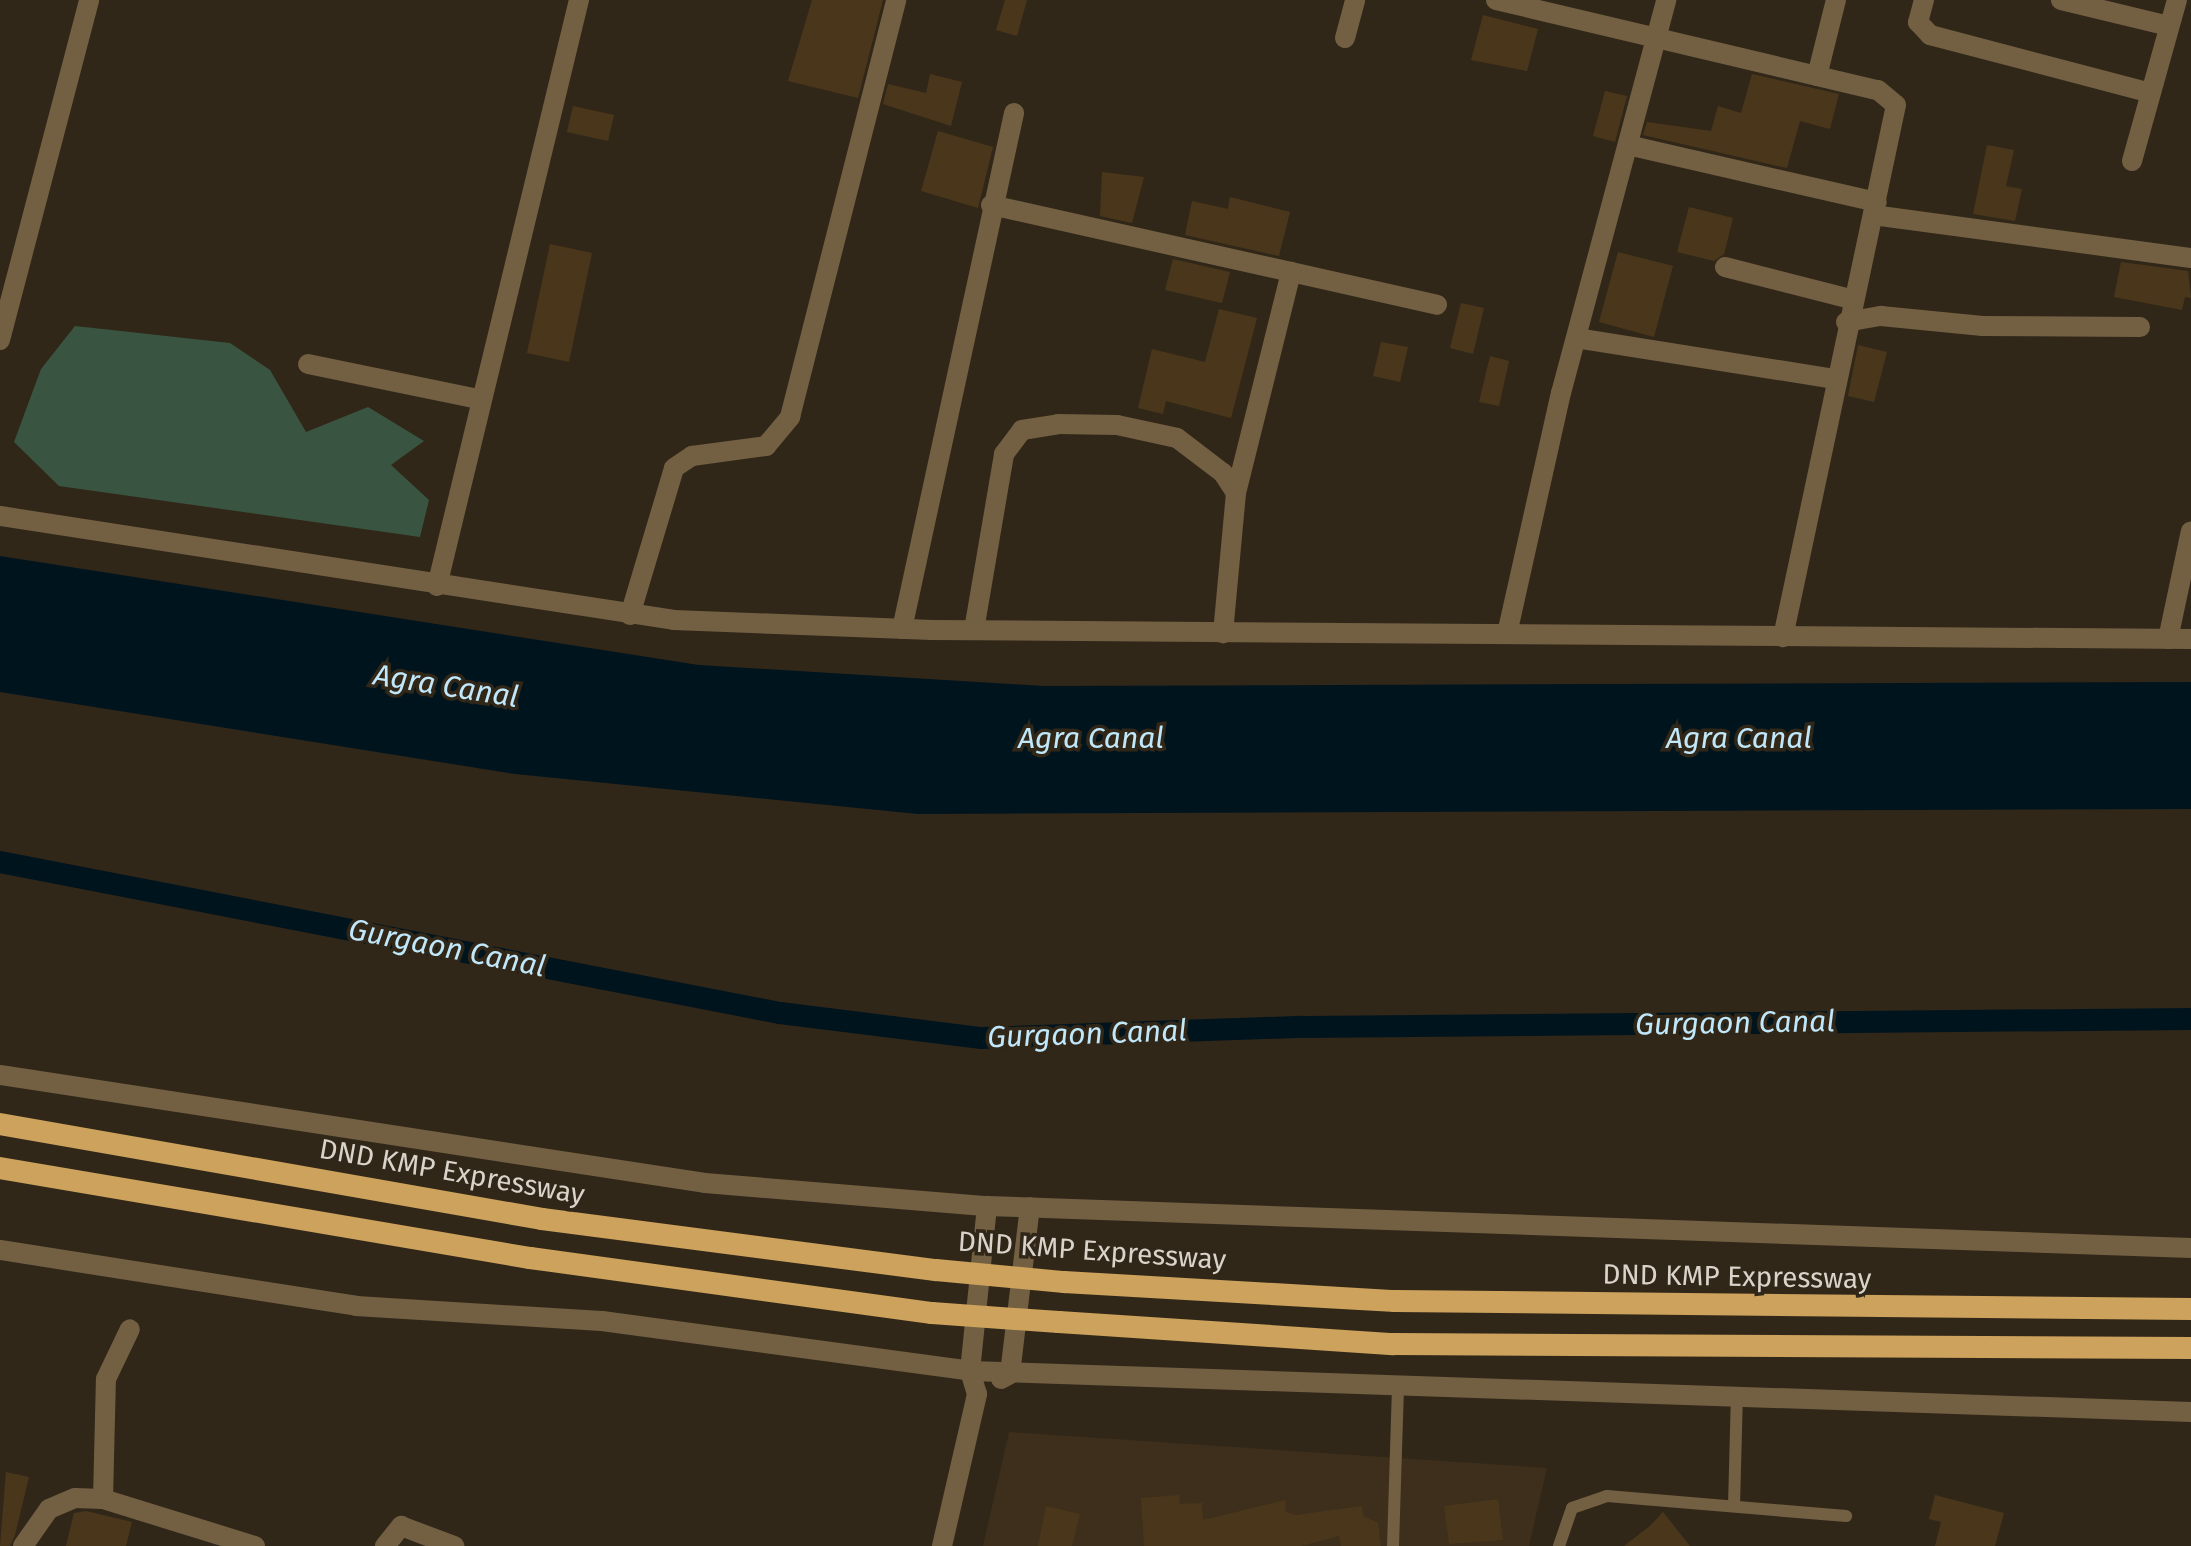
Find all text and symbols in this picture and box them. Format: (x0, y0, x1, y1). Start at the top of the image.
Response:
water label: Agra Canal (371, 657, 521, 715)
water label: Agra Canal (1018, 720, 1164, 756)
water label: Agra Canal (1666, 720, 1812, 756)
water label: Gurgaon Canal (346, 911, 548, 985)
water label: Gurgaon Canal (1635, 1003, 1835, 1043)
water label: Gurgaon Canal (987, 1013, 1187, 1055)
street label: DND KMP Expressway (317, 1132, 587, 1212)
street label: DND KMP Expressway (957, 1225, 1227, 1277)
street label: DND KMP Expressway (1602, 1258, 1872, 1296)

